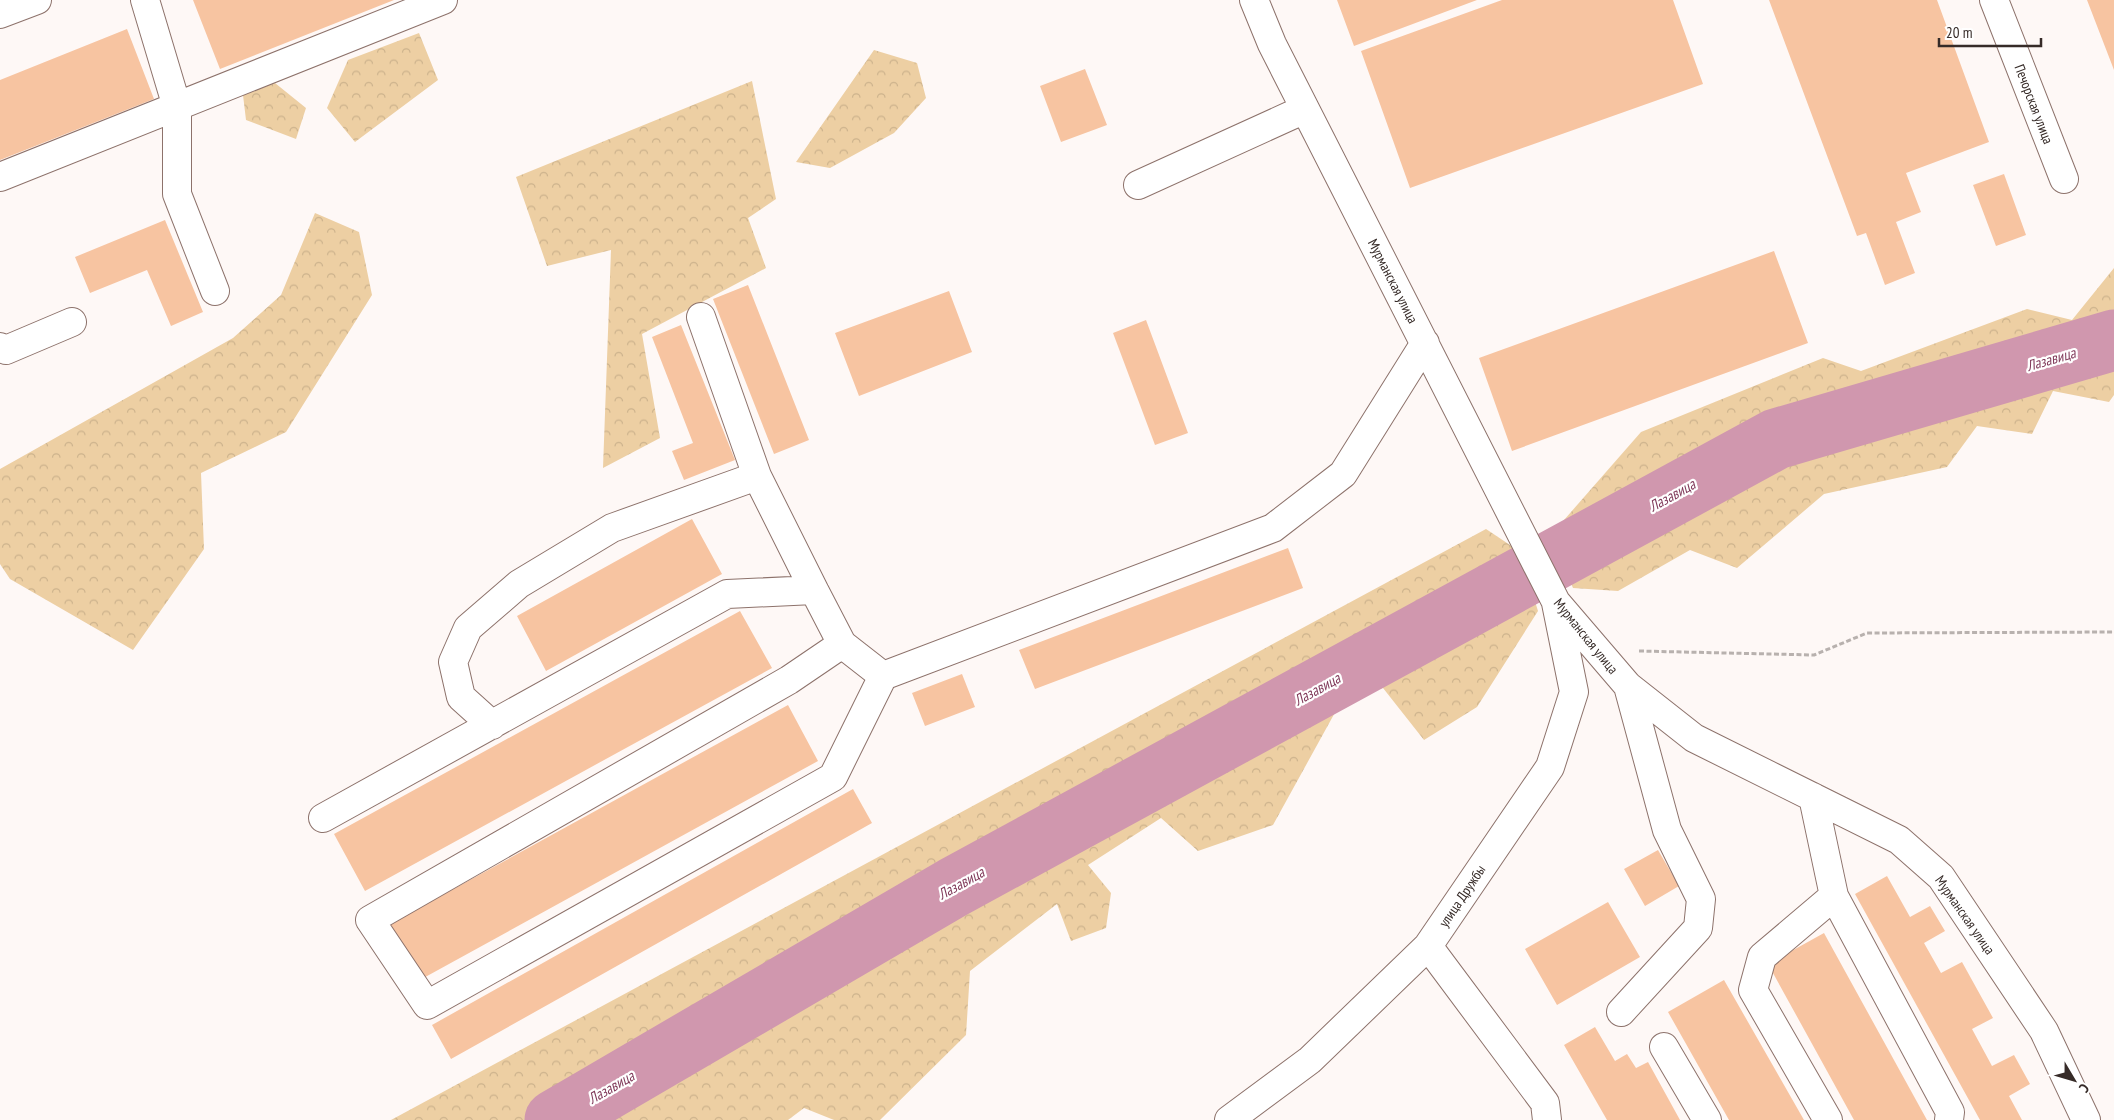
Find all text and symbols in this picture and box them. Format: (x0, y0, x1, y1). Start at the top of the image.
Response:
scale bar (1939, 15, 2042, 47)
text: 20 m (1946, 23, 1972, 42)
street label: Печорская улица (2011, 62, 2057, 146)
street label: Мурманская улица (1364, 236, 1422, 326)
water label: Лазавица (2023, 343, 2079, 375)
water label: Лазавица (1645, 474, 1699, 516)
street label: Мурманская улица (1550, 594, 1622, 678)
water label: Лазавица (1290, 668, 1344, 710)
street label: улица Дружбы (1435, 861, 1489, 931)
water label: Лазавица (934, 862, 988, 904)
street label: Мурманская улица (1931, 872, 1999, 958)
north arrow (2049, 1055, 2099, 1105)
water label: Лазавица (584, 1066, 638, 1108)
text: С (2075, 1080, 2093, 1097)

